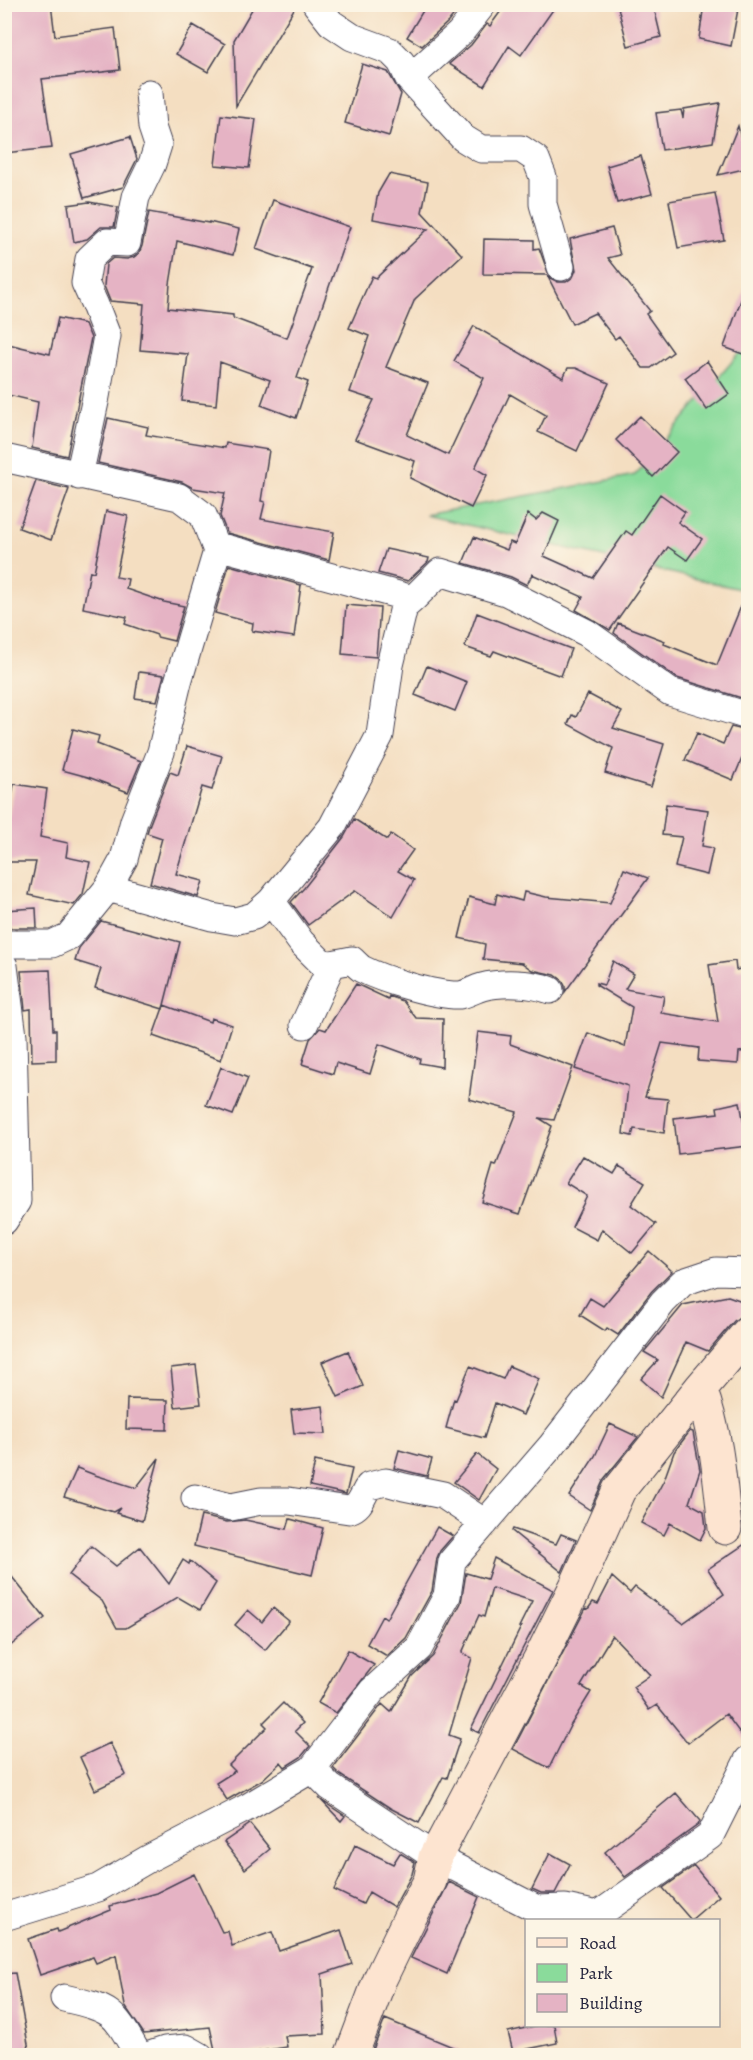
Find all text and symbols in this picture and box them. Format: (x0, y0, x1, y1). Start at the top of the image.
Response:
legend (525, 1919, 720, 2027)
text: Road (579, 1931, 617, 1955)
text: Park (579, 1961, 613, 1985)
text: Building (579, 1991, 643, 2015)

